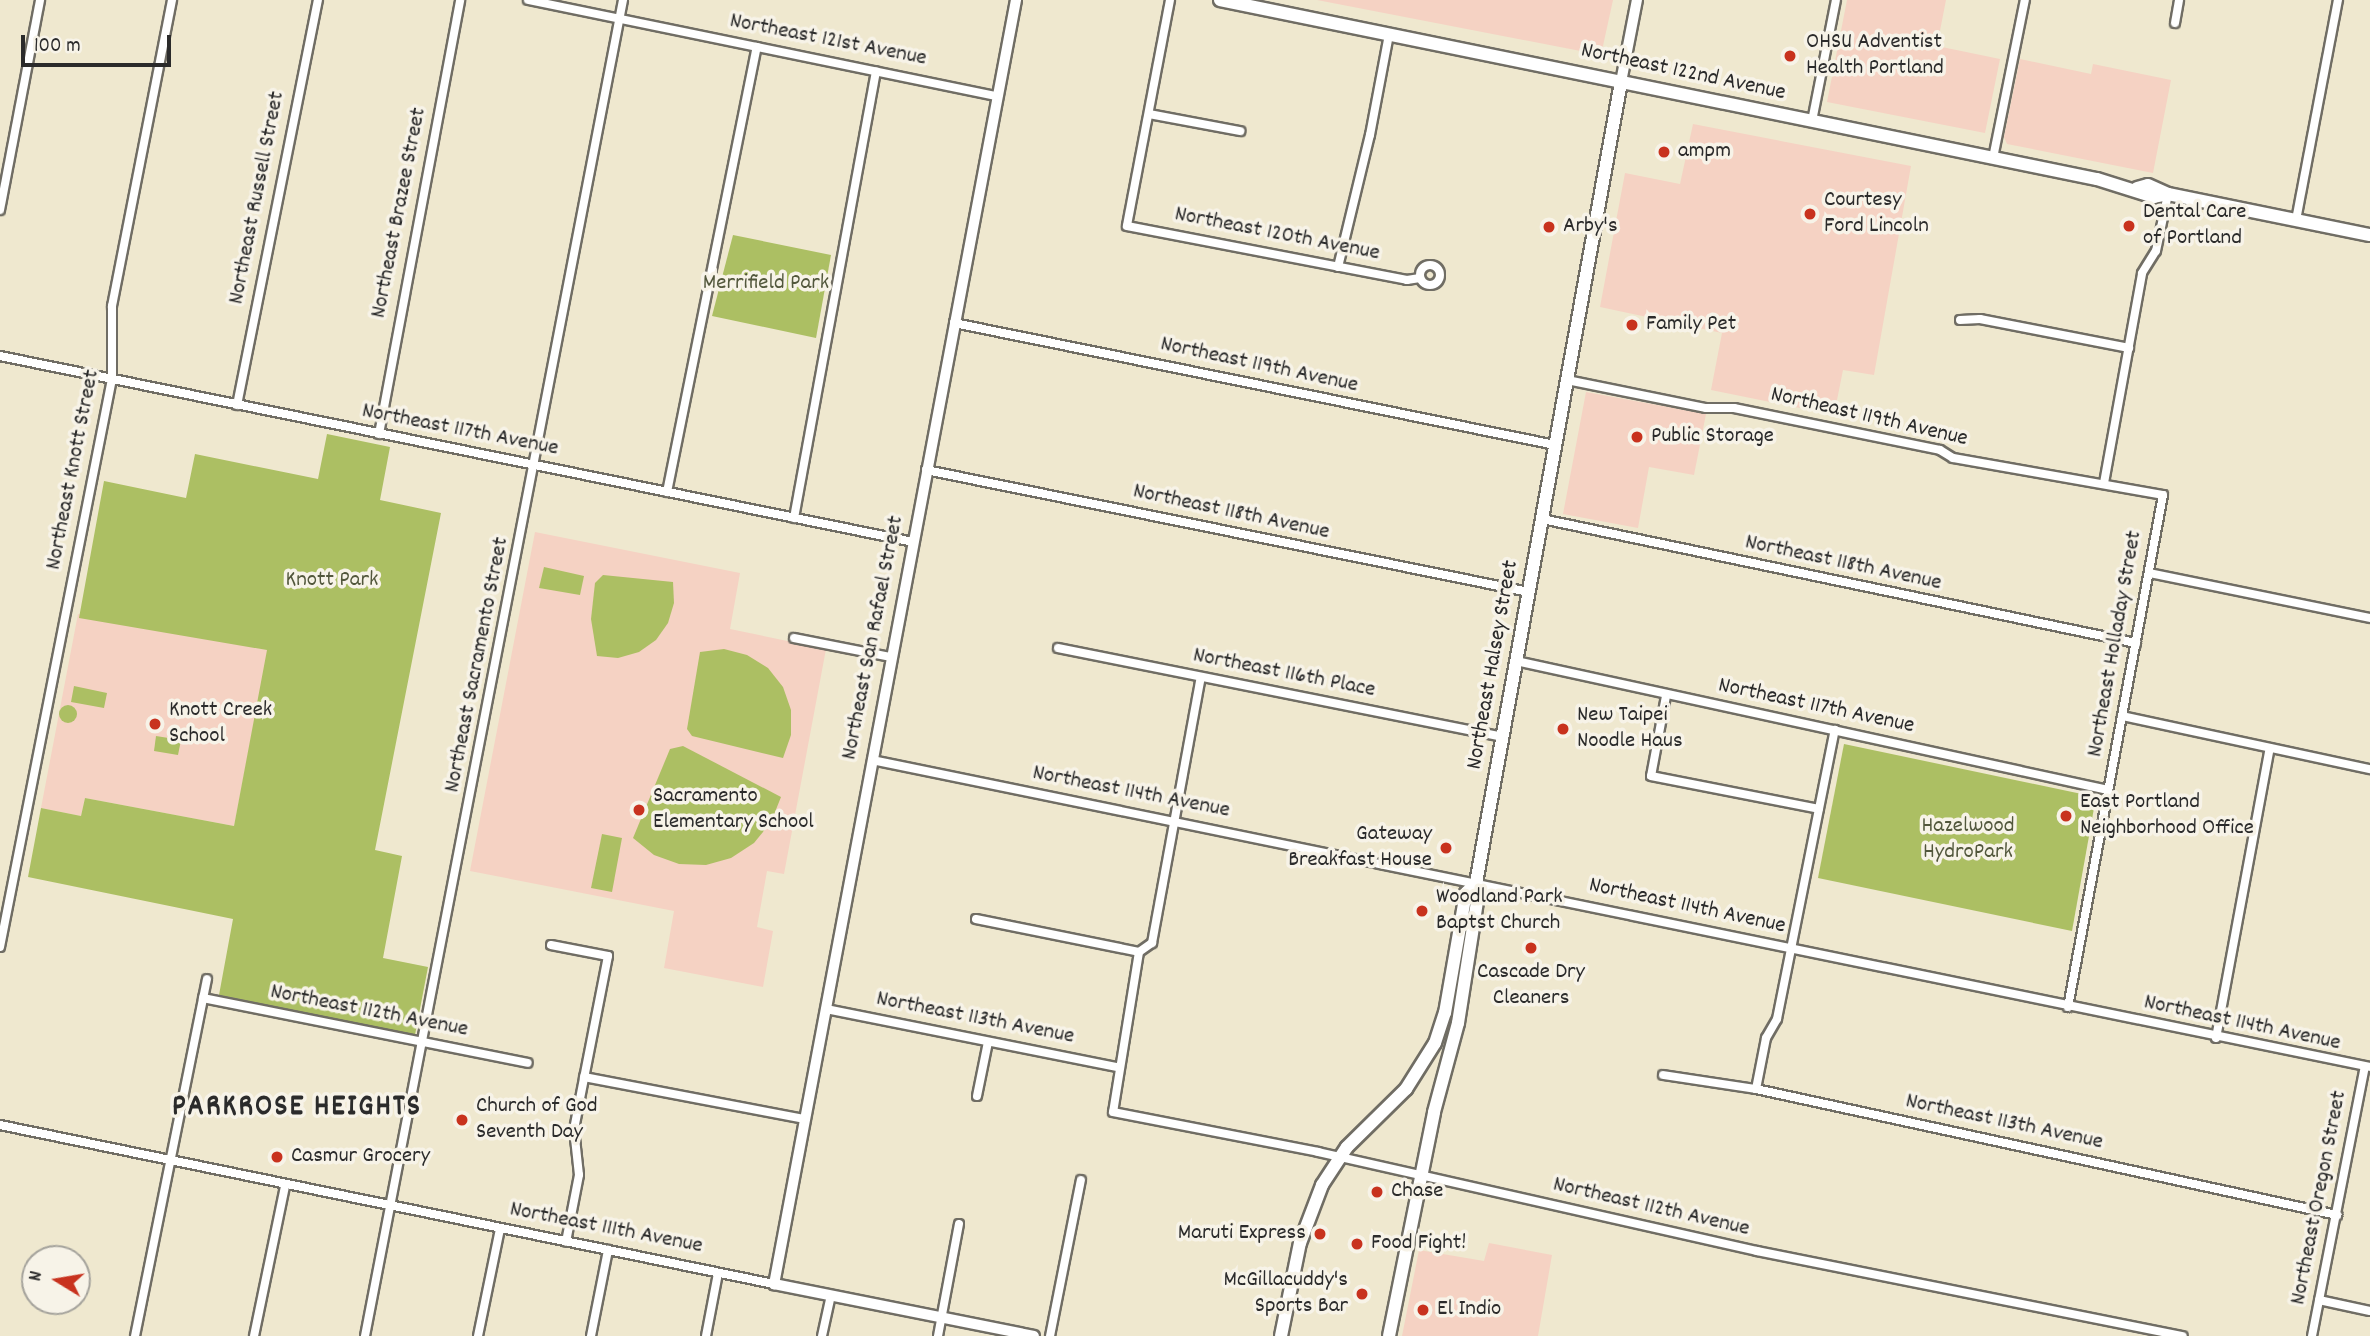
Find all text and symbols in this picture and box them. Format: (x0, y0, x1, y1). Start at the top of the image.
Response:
street label: Northeast 121st Avenue (727, 8, 929, 74)
scale bar (24, 21, 175, 65)
place label: OHSU Adventist Health Portland (1806, 29, 1944, 83)
text: 100 m (34, 32, 81, 62)
street label: Northeast 122nd Avenue (1578, 38, 1788, 108)
marker: OHSU Adventist Health Portland (1780, 46, 1800, 66)
street label: Northeast Russell Street (224, 89, 292, 307)
street label: Northeast Brazee Street (366, 105, 434, 321)
place label: ampm (1678, 138, 1731, 166)
marker: ampm (1656, 144, 1672, 160)
place label: Courtesy Ford Lincoln (1824, 187, 1929, 241)
place label: Dental Care of Portland (2143, 199, 2246, 253)
street label: Northeast 120th Avenue (1172, 202, 1382, 268)
marker: Courtesy Ford Lincoln (1802, 206, 1818, 222)
place label: Arby's (1563, 213, 1618, 241)
marker: Dental Care of Portland (2121, 218, 2137, 234)
marker: Arby's (1541, 219, 1557, 235)
park label: Merrifield Park (703, 270, 829, 298)
place label: Family Pet (1646, 311, 1736, 339)
marker: Family Pet (1624, 317, 1640, 333)
street label: Northeast 119th Avenue (1158, 332, 1360, 400)
street label: Northeast Knott Street (41, 368, 107, 572)
street label: Northeast 119th Avenue (1768, 382, 1970, 454)
street label: Northeast 117th Avenue (359, 398, 561, 464)
place label: Public Storage (1651, 423, 1774, 451)
marker: Public Storage (1629, 429, 1645, 445)
street label: Northeast 118th Avenue (1130, 479, 1332, 547)
street label: Northeast San Rafael Street (837, 514, 911, 762)
street label: Northeast Holladay Street (2083, 529, 2149, 759)
street label: Northeast 118th Avenue (1742, 530, 1944, 598)
street label: Northeast Sacramento Street (440, 535, 516, 795)
street label: Northeast Halsey Street (1462, 558, 1526, 772)
park label: Knott Park (286, 567, 378, 595)
street label: Northeast 116th Place (1190, 643, 1378, 705)
street label: Northeast 117th Avenue (1716, 673, 1916, 741)
place label: Knott Creek School (169, 697, 272, 751)
place label: New Taipei Noodle Haus (1577, 702, 1683, 756)
marker: Knott Creek School (147, 716, 163, 732)
marker: New Taipei Noodle Haus (1555, 721, 1571, 737)
street label: Northeast 114th Avenue (1030, 760, 1232, 826)
place label: Sacramento Elementary School (653, 783, 814, 837)
place label: East Portland Neighborhood Office (2080, 789, 2254, 843)
marker: Sacramento Elementary School (631, 802, 647, 818)
marker: East Portland Neighborhood Office (2058, 808, 2074, 824)
park label: Hazelwood HydroPark (1922, 813, 2014, 867)
place label: Gateway Breakfast House (1288, 821, 1432, 875)
marker: Gateway Breakfast House (1438, 840, 1454, 856)
street label: Northeast 114th Avenue (1586, 873, 1788, 941)
place label: Woodland Park Baptst Church (1436, 884, 1563, 938)
marker: Woodland Park Baptst Church (1414, 903, 1430, 919)
marker: Cascade Dry Cleaners (1523, 940, 1539, 956)
place label: Cascade Dry Cleaners (1477, 959, 1585, 1013)
street label: Northeast 112th Avenue (268, 979, 470, 1045)
street label: Northeast 113th Avenue (874, 986, 1076, 1052)
street label: Northeast 114th Avenue (2141, 990, 2343, 1058)
street label: Northeast 113th Avenue (1903, 1089, 2105, 1157)
street label: Northeast Oregon Street (2286, 1089, 2354, 1307)
district label: PARKROSE HEIGHTS (174, 1091, 420, 1127)
place label: Church of God Seventh Day (476, 1093, 598, 1147)
marker: Church of God Seventh Day (454, 1112, 470, 1128)
place label: Casmur Grocery (291, 1143, 430, 1171)
marker: Casmur Grocery (269, 1149, 285, 1165)
street label: Northeast 112th Avenue (1550, 1172, 1752, 1244)
place label: Chase (1391, 1178, 1443, 1206)
marker: Chase (1369, 1184, 1385, 1200)
street label: Northeast 111th Avenue (507, 1197, 705, 1261)
place label: Maruti Express (1178, 1220, 1306, 1248)
marker: Maruti Express (1312, 1226, 1328, 1242)
place label: Food Fight! (1371, 1230, 1466, 1258)
marker: Food Fight! (1349, 1236, 1365, 1252)
north arrow (21, 1245, 91, 1315)
place label: McGillacuddy's Sports Bar (1223, 1267, 1348, 1321)
text: N (23, 1269, 51, 1283)
marker: McGillacuddy's Sports Bar (1354, 1286, 1370, 1302)
place label: El Indio (1437, 1296, 1501, 1324)
marker: El Indio (1415, 1302, 1431, 1318)

